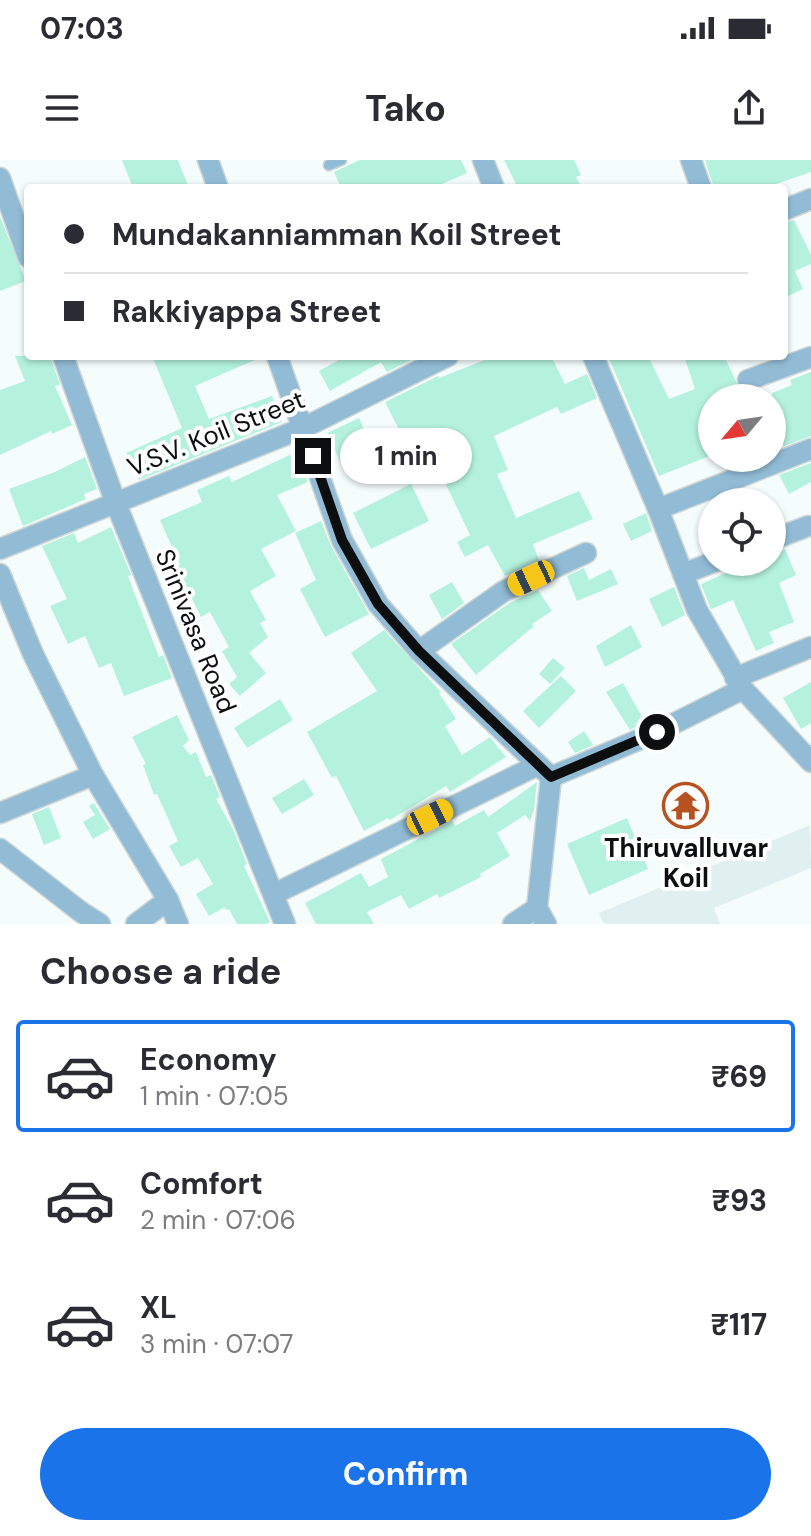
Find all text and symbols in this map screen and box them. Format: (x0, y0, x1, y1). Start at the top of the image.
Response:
text: 07:03 (40, 9, 124, 48)
text: Tako (365, 85, 446, 132)
icon: menu (40, 86, 84, 130)
icon: share (727, 86, 771, 130)
text: Mundakanniamman Koil Street (112, 215, 562, 254)
text: Rakkiyappa Street (112, 292, 381, 331)
street label: V.S.V. Koil Street (122, 382, 310, 484)
north arrow (698, 384, 786, 472)
map controls (698, 384, 786, 576)
callout: 1 min (341, 428, 473, 484)
route end (295, 438, 331, 474)
text: 1 min (374, 439, 438, 473)
button: locate (698, 488, 786, 576)
street label: Srinivasa Road (148, 544, 244, 718)
car (504, 557, 558, 599)
route start (639, 714, 675, 750)
temple icon: Thiruvalluvar Koil (662, 781, 710, 829)
car (403, 796, 457, 838)
place label: Thiruvalluvar Koil (604, 831, 768, 895)
text: Choose a ride (40, 948, 281, 995)
icon: car (44, 1040, 116, 1112)
text: Economy (140, 1040, 277, 1079)
text: ₹69 (711, 1057, 767, 1096)
text: 1 min · 07:05 (140, 1079, 289, 1113)
icon: car (44, 1164, 116, 1236)
text: Comfort (140, 1164, 263, 1203)
text: ₹93 (712, 1181, 767, 1220)
text: 2 min · 07:06 (140, 1203, 296, 1237)
icon: car (44, 1288, 116, 1360)
text: XL (140, 1288, 177, 1327)
text: ₹117 (711, 1305, 767, 1344)
text: 3 min · 07:07 (140, 1327, 293, 1361)
button: Confirm (40, 1428, 771, 1520)

